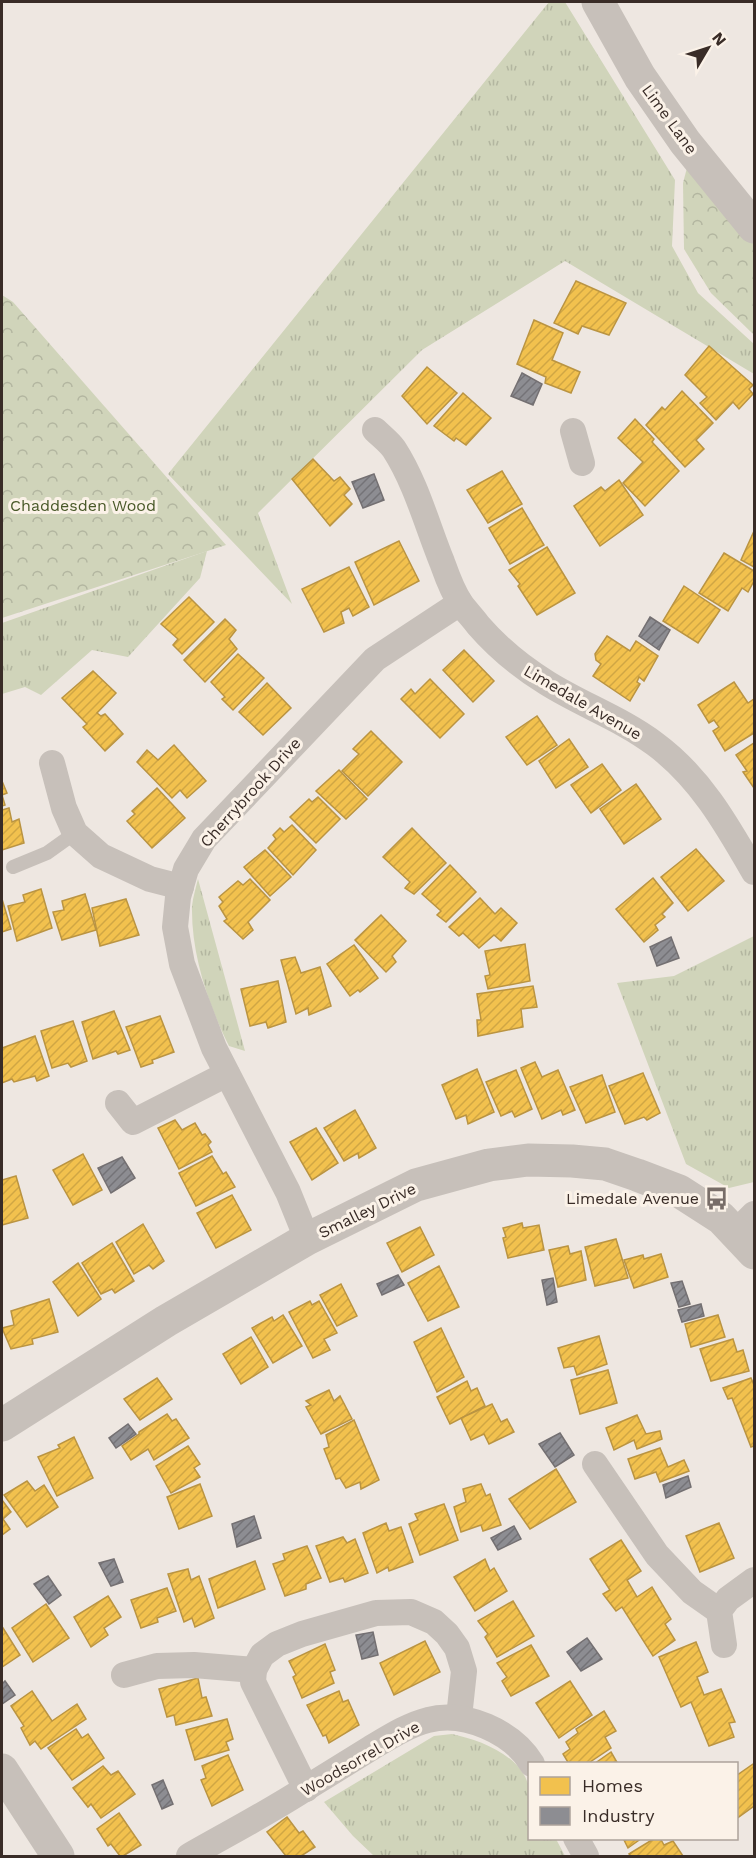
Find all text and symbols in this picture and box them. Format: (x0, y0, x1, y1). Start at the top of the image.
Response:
north arrow (678, 18, 738, 78)
text: N (708, 28, 730, 49)
street label: Lime Lane (638, 81, 701, 158)
park label: Chaddesden Wood (10, 496, 156, 515)
street label: Limedale Avenue (520, 661, 645, 744)
street label: Cherrybrook Drive (196, 734, 305, 851)
street label: Smalley Drive (315, 1179, 419, 1242)
bus stop icon: Limedale Avenue (704, 1185, 730, 1211)
place label: Limedale Avenue (566, 1189, 699, 1208)
street label: Woodsorrel Drive (298, 1717, 423, 1800)
legend (528, 1762, 738, 1840)
text: Homes (582, 1775, 643, 1796)
text: Industry (582, 1805, 655, 1826)

